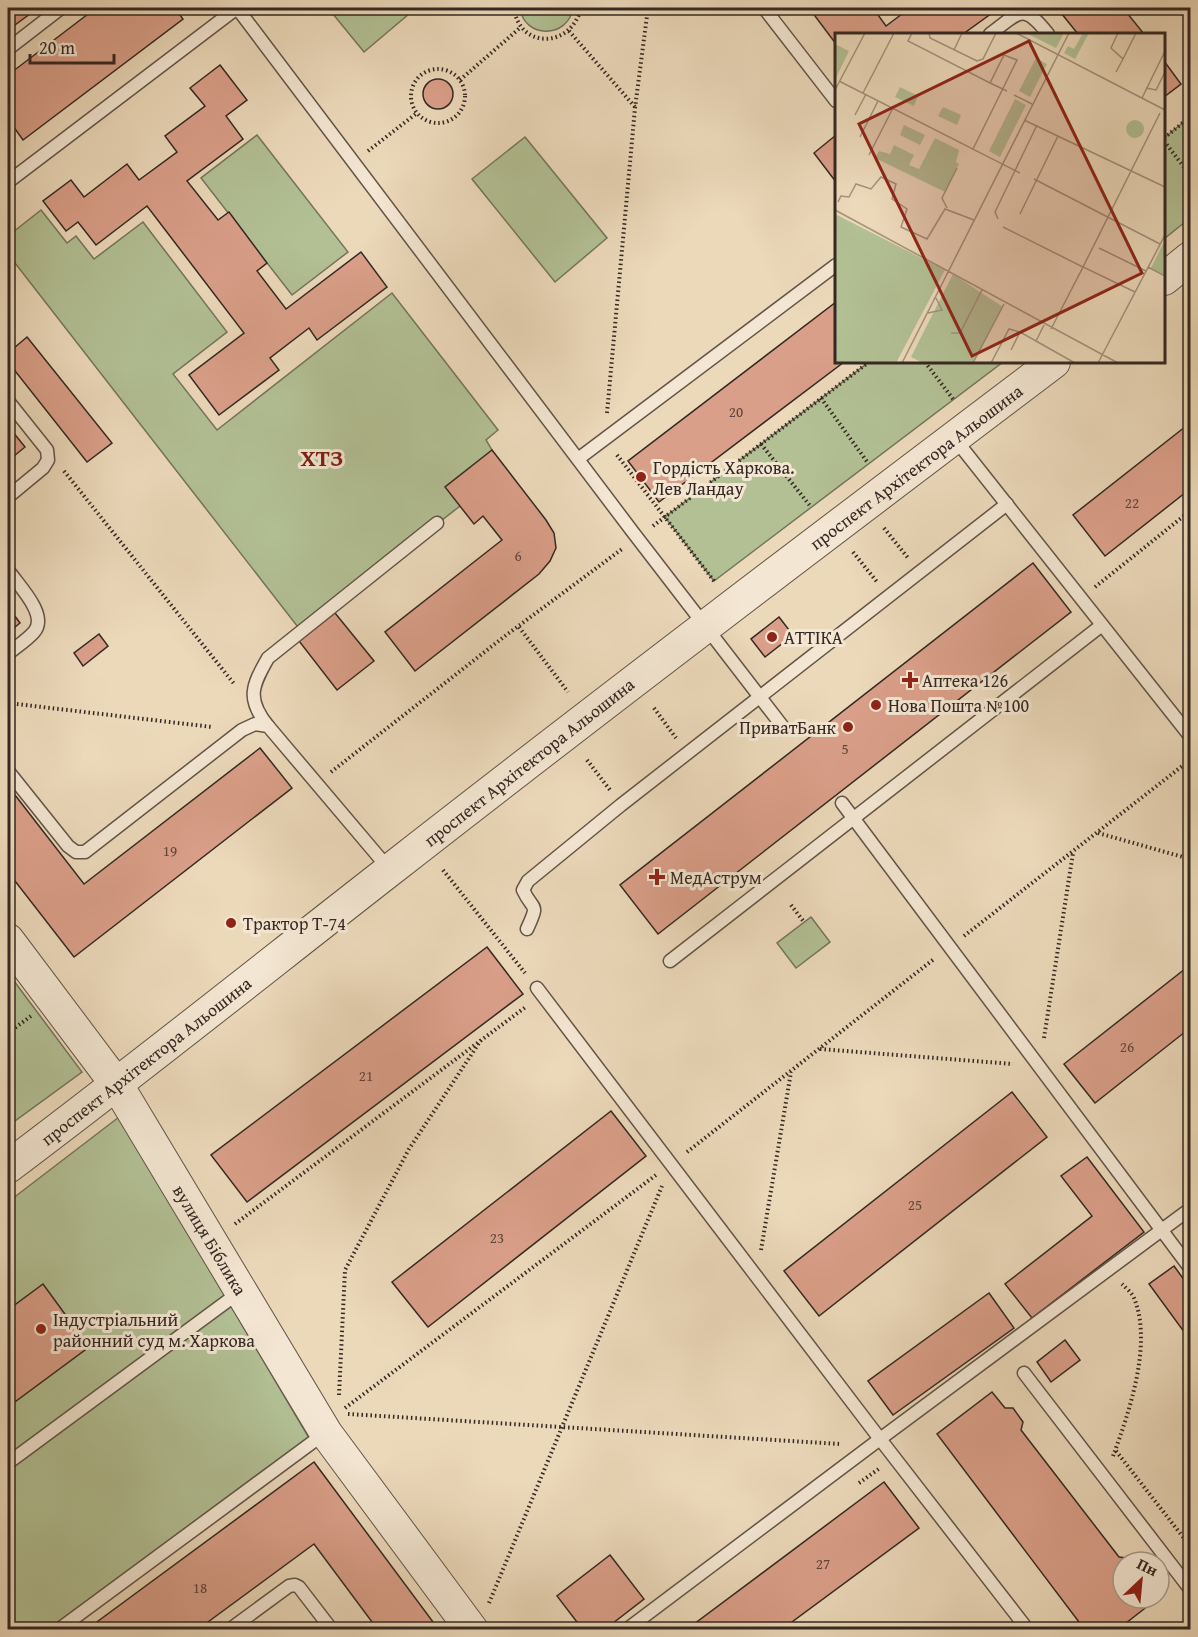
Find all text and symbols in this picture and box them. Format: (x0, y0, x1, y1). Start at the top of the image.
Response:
scale bar (30, 27, 114, 65)
inset map (835, 33, 1165, 363)
text: 20 m (39, 34, 75, 61)
street label: проспект Архітектора Альошина (804, 377, 1029, 556)
house number: 20 (729, 401, 743, 422)
district label: ХТЗ (301, 440, 343, 475)
place label: Гордість Харкова. Лев Ландау (653, 454, 794, 502)
marker: Гордість Харкова. Лев Ландау (634, 470, 648, 484)
house number: 22 (1125, 492, 1139, 513)
house number: 6 (514, 545, 522, 566)
place label: АТТІКА (784, 624, 843, 651)
marker: АТТІКА (765, 630, 779, 644)
place label: Аптека 126 (922, 667, 1008, 694)
street label: проспект Архітектора Альошина (418, 671, 641, 853)
marker: Аптека 126 (903, 673, 917, 687)
place label: Нова Пошта №100 (888, 692, 1029, 719)
marker: Нова Пошта №100 (869, 698, 883, 712)
place label: ПриватБанк (739, 714, 837, 741)
marker: ПриватБанк (841, 720, 855, 734)
house number: 5 (841, 738, 849, 759)
house number: 19 (163, 840, 177, 861)
place label: МедАструм (670, 864, 762, 891)
marker: МедАструм (648, 868, 666, 886)
place label: Трактор Т-74 (243, 910, 346, 937)
marker: Трактор Т-74 (224, 916, 238, 930)
street label: проспект Архітектора Альошина (35, 970, 258, 1152)
house number: 26 (1120, 1036, 1134, 1057)
house number: 21 (359, 1065, 373, 1086)
street label: вулиця Біблика (166, 1179, 254, 1301)
house number: 25 (908, 1194, 922, 1215)
house number: 23 (490, 1227, 504, 1248)
place label: Індустріальний районний суд м. Харкова (53, 1306, 255, 1354)
marker: Індустріальний районний суд м. Харкова (34, 1322, 48, 1336)
north arrow (1111, 1550, 1171, 1610)
text: Пн (1133, 1551, 1162, 1582)
house number: 27 (816, 1553, 830, 1574)
house number: 18 (193, 1577, 207, 1598)

